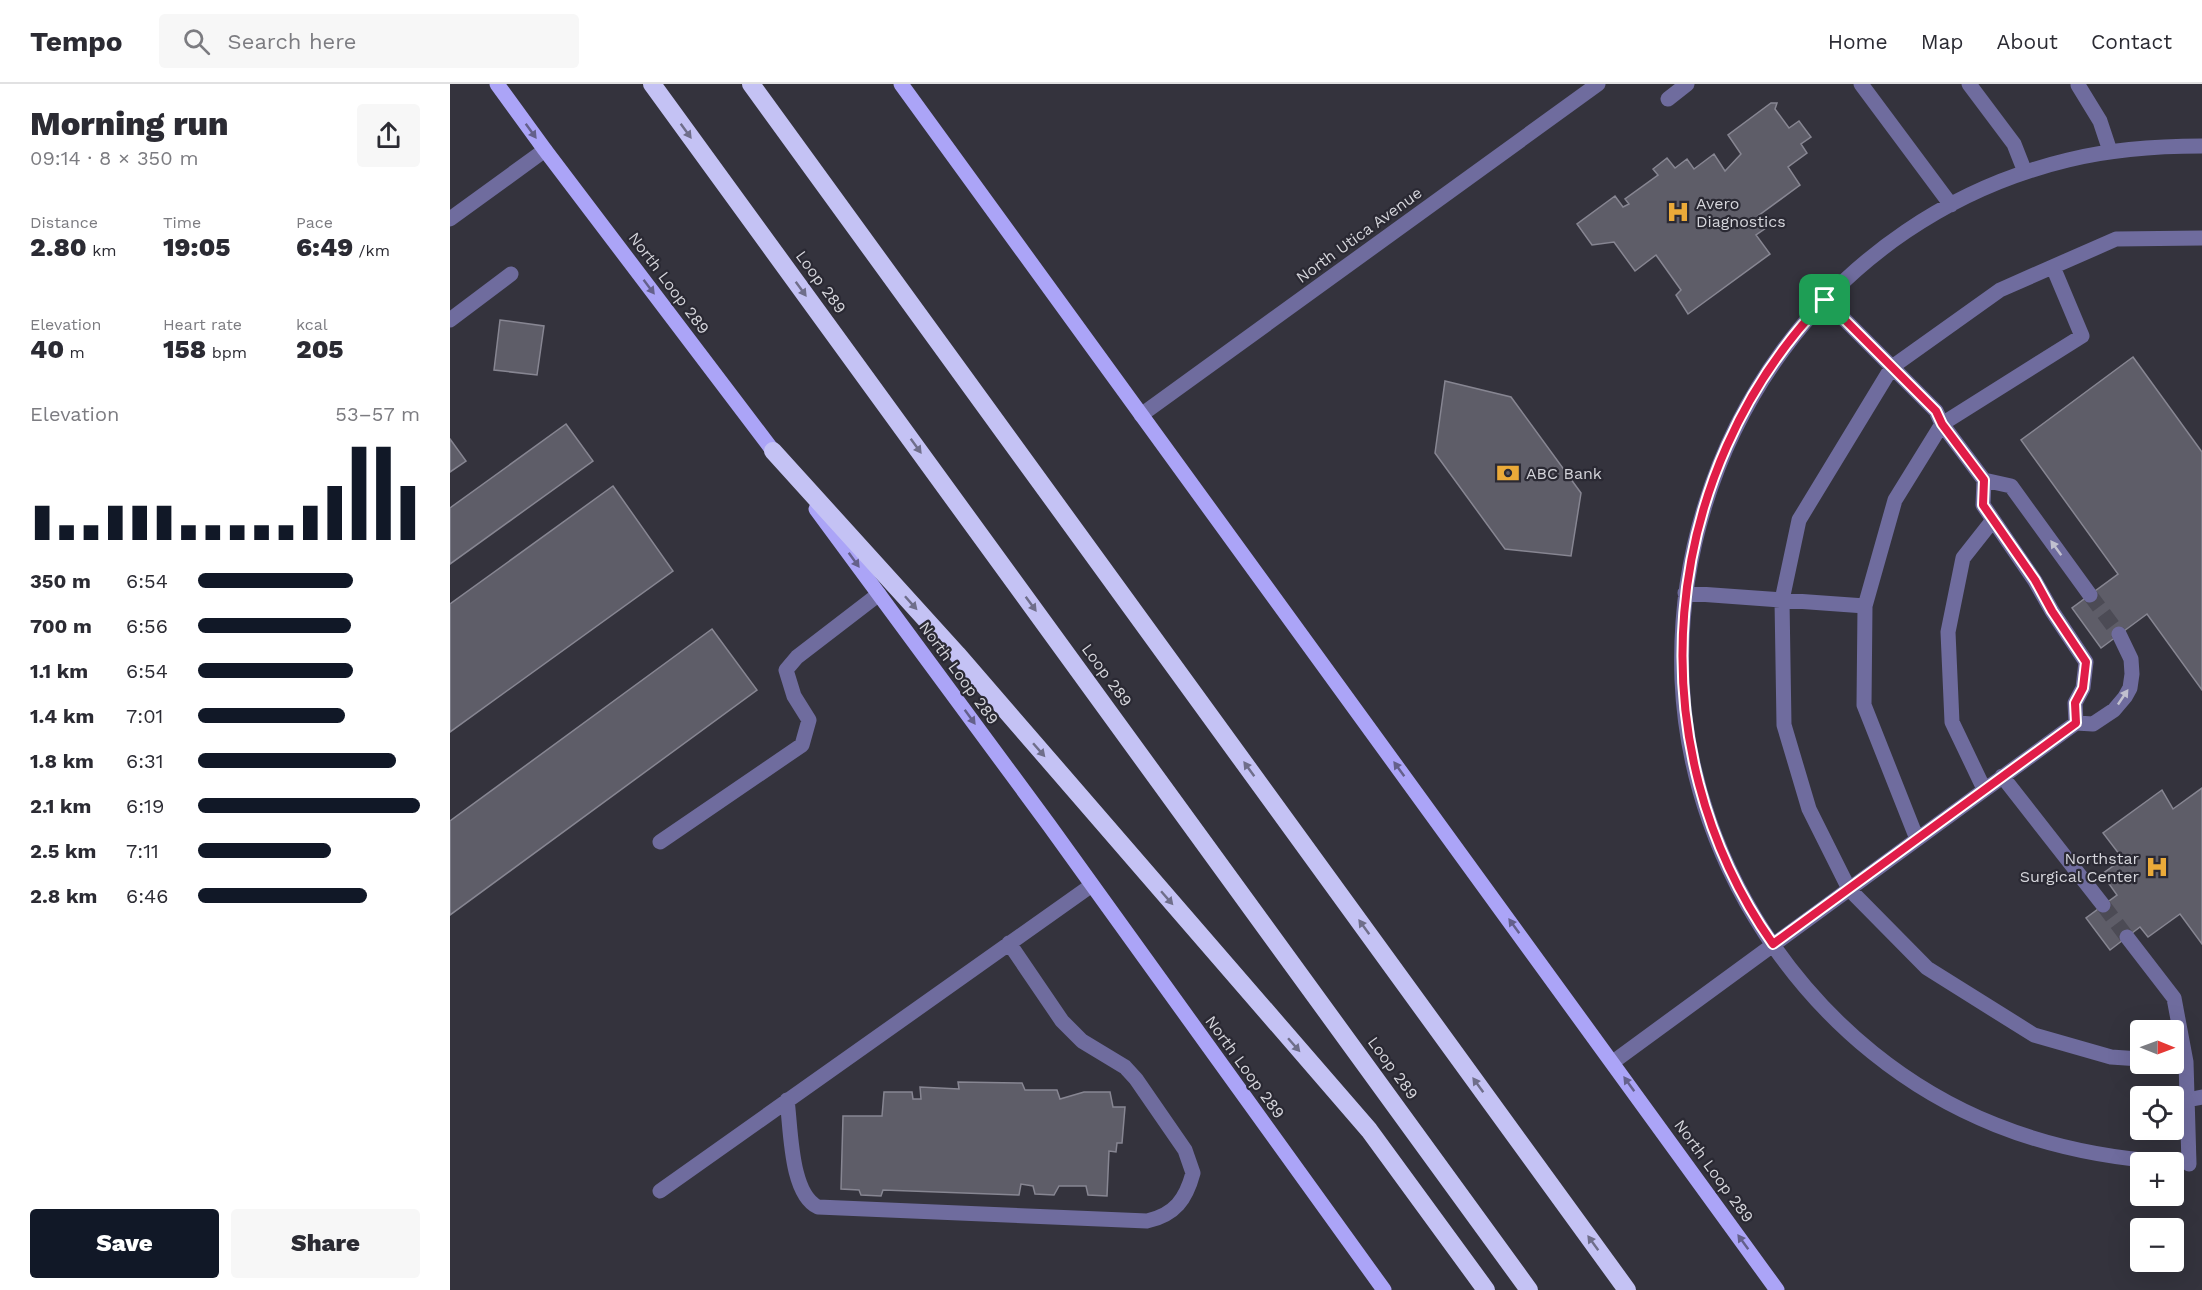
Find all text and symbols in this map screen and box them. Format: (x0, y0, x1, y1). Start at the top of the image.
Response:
search box (159, 14, 579, 68)
text: Tempo (30, 25, 123, 58)
icon: search (180, 25, 213, 58)
text: Search here (228, 29, 357, 54)
text: Home (1828, 29, 1888, 54)
text: Map (1921, 29, 1964, 54)
text: About (1997, 29, 2058, 54)
text: Contact (2091, 29, 2172, 54)
text: Morning run (30, 104, 229, 143)
button: share (357, 104, 420, 167)
one-way arrow (525, 123, 537, 139)
one-way arrow (680, 124, 692, 139)
text: 09:14 · 8 × 350 m (30, 146, 199, 170)
street label: North Utica Avenue (1292, 183, 1426, 287)
place label: Avero Diagnostics (1696, 194, 1786, 231)
hospital icon: Avero Diagnostics (1665, 199, 1691, 225)
text: Distance (30, 213, 98, 232)
text: Time (163, 213, 201, 232)
text: Pace (296, 213, 333, 232)
street label: North Loop 289 (625, 228, 713, 338)
text: 2.80 (30, 232, 87, 262)
text: 19:05 (163, 232, 230, 262)
text: 6:49 (296, 232, 353, 262)
text: km (87, 241, 117, 260)
text: /km (353, 241, 390, 260)
street label: Loop 289 (792, 247, 850, 317)
pin (1799, 274, 1850, 325)
one-way arrow (642, 279, 655, 295)
one-way arrow (795, 280, 807, 296)
icon: arrive (1808, 283, 1841, 316)
text: Elevation (30, 315, 101, 334)
text: Heart rate (163, 315, 242, 334)
text: kcal (296, 315, 328, 334)
text: 40 (30, 334, 64, 364)
text: 158 (163, 334, 206, 364)
text: 205 (296, 334, 344, 364)
text: m (64, 343, 85, 362)
text: bpm (206, 343, 247, 362)
text: Elevation (30, 402, 119, 426)
text: 53–57 m (335, 402, 420, 426)
one-way arrow (910, 438, 922, 454)
bank icon: ABC Bank (1495, 460, 1521, 486)
place label: ABC Bank (1526, 464, 1602, 483)
one-way arrow (2050, 540, 2062, 556)
one-way arrow (848, 552, 860, 568)
text: 350 m (30, 569, 91, 593)
text: 6:54 (126, 569, 168, 593)
one-way arrow (904, 595, 917, 610)
one-way arrow (1025, 596, 1037, 612)
text: 700 m (30, 614, 92, 638)
text: 6:56 (126, 614, 168, 638)
street label: North Loop 289 (915, 618, 1003, 728)
street label: Loop 289 (1078, 640, 1136, 710)
text: 1.1 km (30, 659, 88, 683)
text: 6:54 (126, 659, 168, 683)
one-way arrow (2118, 689, 2129, 705)
text: 1.4 km (30, 704, 94, 728)
text: 7:01 (126, 704, 163, 728)
one-way arrow (963, 710, 975, 725)
one-way arrow (1033, 742, 1046, 758)
text: 1.8 km (30, 749, 94, 773)
text: 6:31 (126, 749, 164, 773)
one-way arrow (1394, 761, 1406, 776)
one-way arrow (1243, 762, 1255, 778)
text: 2.1 km (30, 794, 91, 818)
text: 6:19 (126, 794, 164, 818)
text: 2.5 km (30, 839, 96, 863)
text: 7:11 (126, 839, 159, 863)
place label: Northstar Surgical Center (2020, 849, 2139, 886)
hospital icon: Northstar Surgical Center (2144, 854, 2170, 880)
text: 2.8 km (30, 884, 97, 908)
text: 6:46 (126, 884, 168, 908)
one-way arrow (1160, 890, 1173, 906)
one-way arrow (1358, 919, 1370, 935)
one-way arrow (1508, 919, 1520, 935)
street label: North Loop 289 (1201, 1012, 1289, 1122)
north arrow (2130, 1020, 2184, 1074)
map controls (2130, 1020, 2184, 1272)
street label: Loop 289 (1364, 1033, 1422, 1103)
one-way arrow (1288, 1037, 1301, 1053)
one-way arrow (1472, 1077, 1484, 1093)
one-way arrow (1623, 1077, 1635, 1093)
button: locate (2130, 1086, 2184, 1140)
street label: North Loop 289 (1670, 1116, 1758, 1226)
button: + (2130, 1152, 2184, 1206)
button: Save (30, 1209, 219, 1278)
button: Share (231, 1209, 420, 1278)
button: − (2130, 1218, 2184, 1272)
one-way arrow (1587, 1235, 1599, 1251)
one-way arrow (1737, 1235, 1749, 1250)

